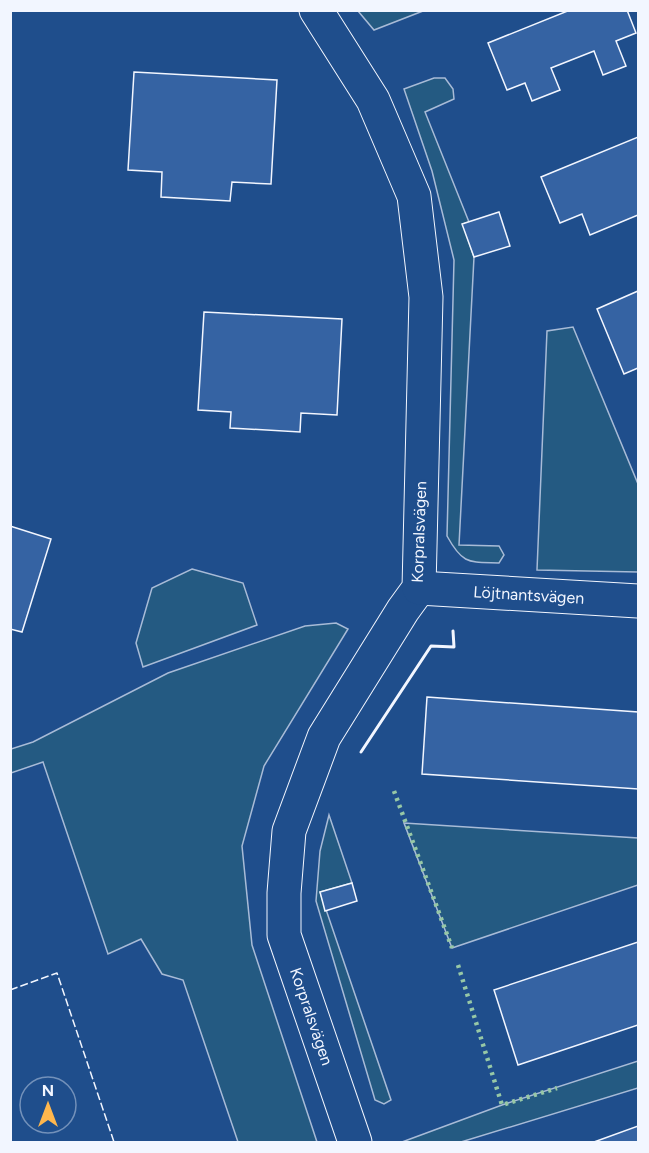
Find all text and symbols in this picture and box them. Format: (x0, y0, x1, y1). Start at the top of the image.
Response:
street label: Korpralsvägen (408, 481, 430, 583)
street label: Löjtnantsvägen (473, 582, 585, 607)
street label: Korpralsvägen (286, 965, 337, 1068)
north arrow (18, 1075, 78, 1135)
text: N (42, 1081, 54, 1100)

